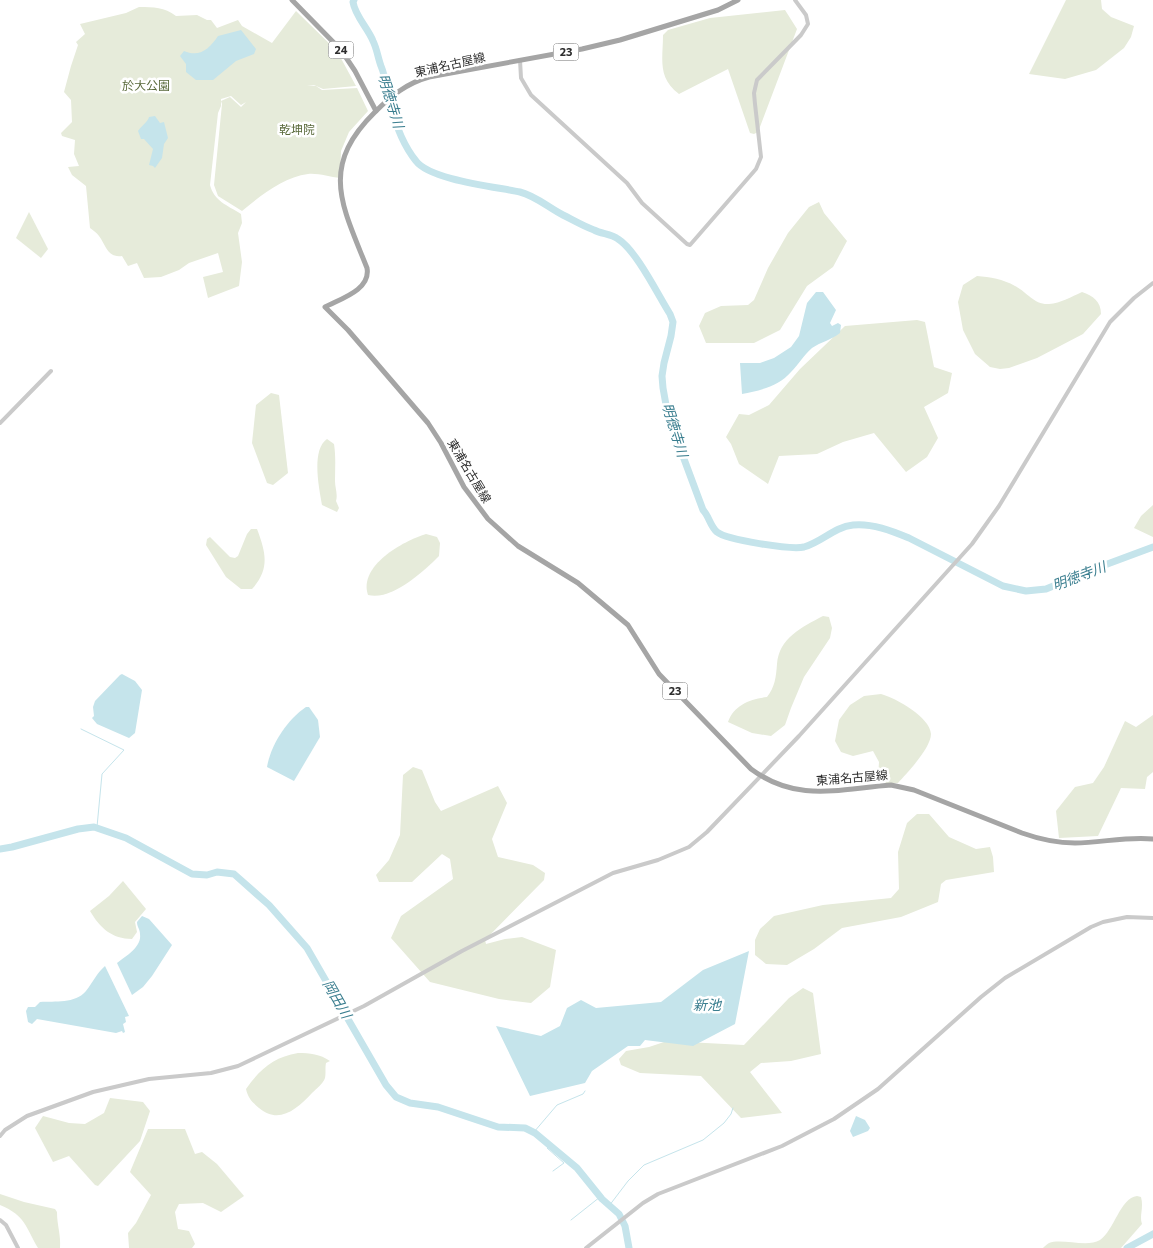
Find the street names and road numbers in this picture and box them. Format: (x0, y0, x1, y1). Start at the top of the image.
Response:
road number: 24 (328, 42, 354, 58)
road number: 23 (554, 44, 578, 61)
street label: 東浦名古屋線 (413, 49, 486, 79)
street label: 東浦名古屋線 (445, 436, 494, 505)
road number: 23 (662, 682, 688, 699)
street label: 東浦名古屋線 (815, 767, 888, 787)

